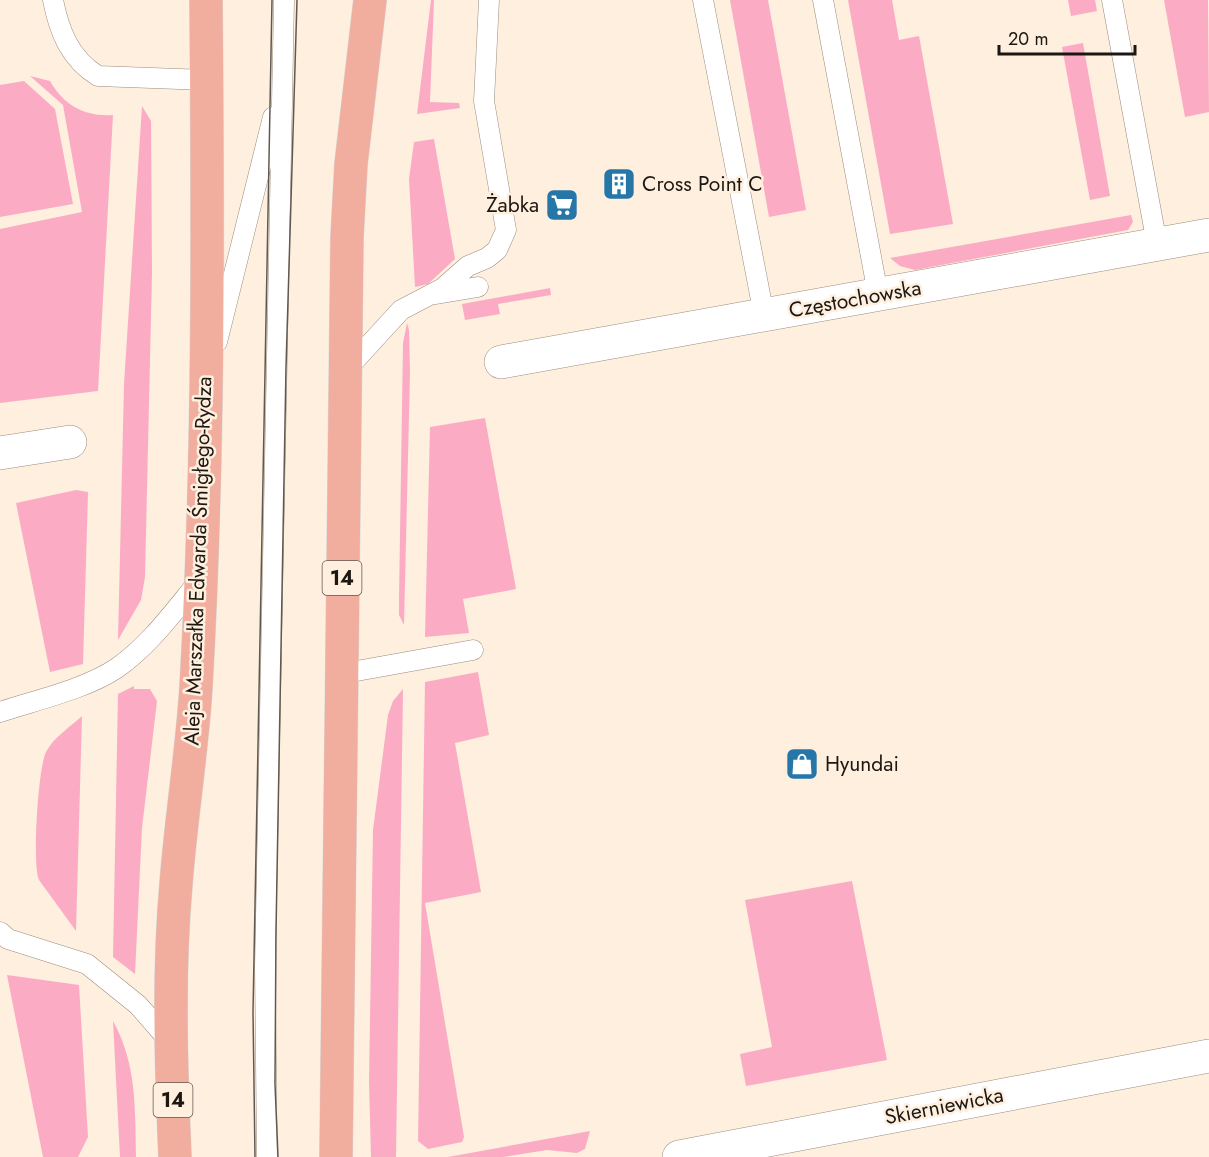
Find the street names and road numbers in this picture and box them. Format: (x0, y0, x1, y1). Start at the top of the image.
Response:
street label: Częstochowska (787, 273, 923, 325)
street label: Aleja Marszałka Edwarda Śmigłego-Rydza (177, 376, 219, 746)
road number: 14 (322, 561, 362, 595)
street label: Skierniewicka (882, 1080, 1006, 1132)
road number: 14 (154, 1083, 192, 1117)

